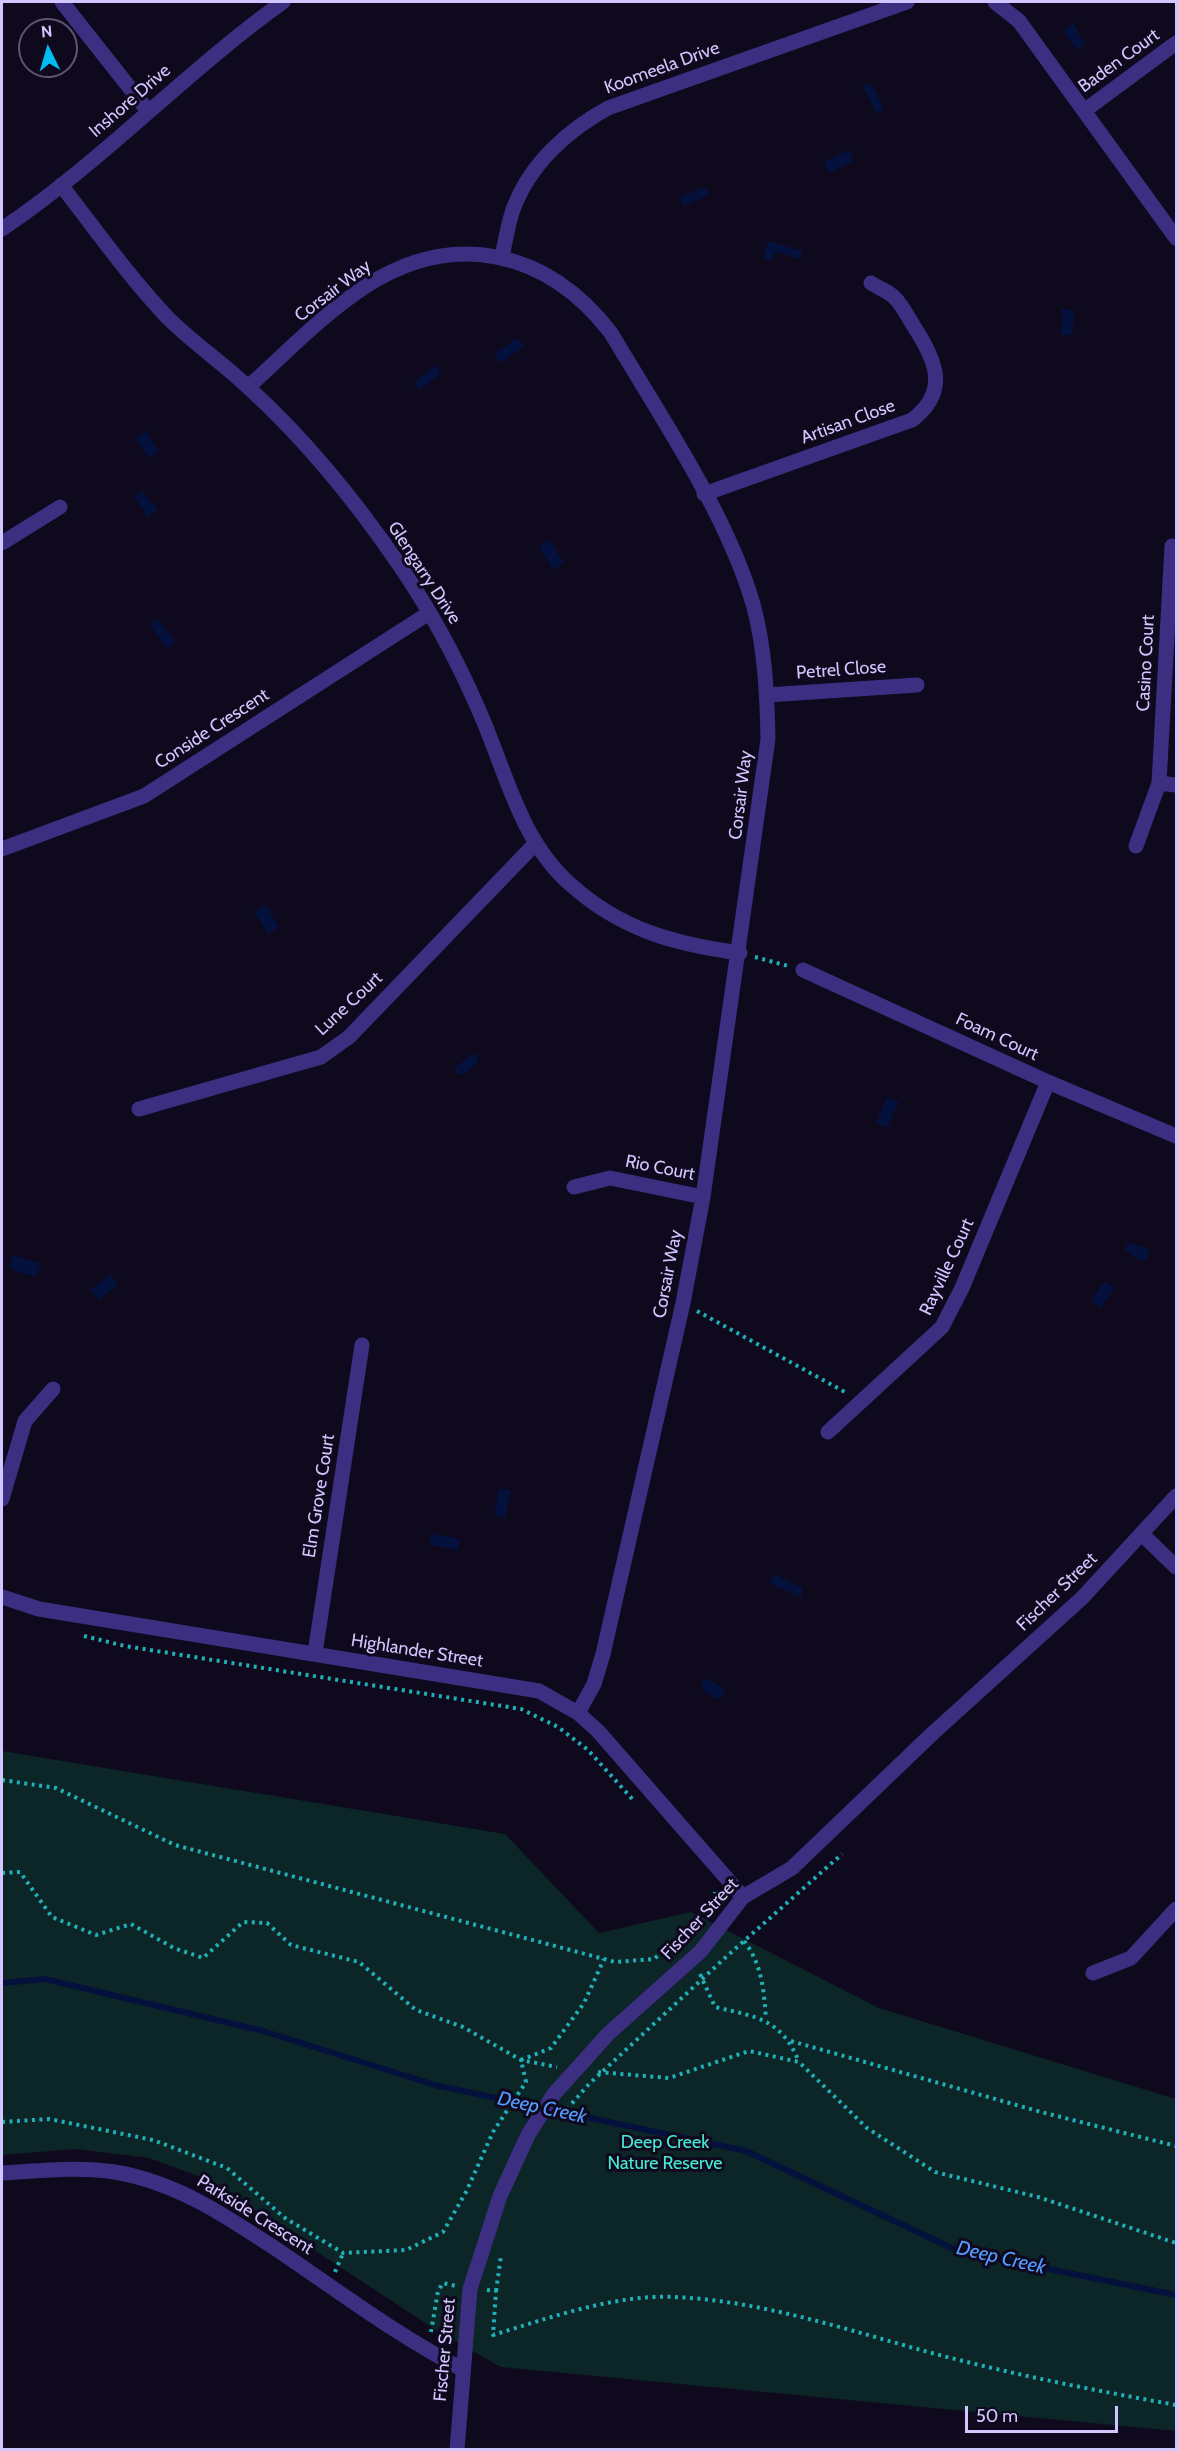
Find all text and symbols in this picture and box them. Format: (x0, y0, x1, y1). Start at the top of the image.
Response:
north arrow (18, 18, 78, 78)
text: N (40, 22, 53, 42)
street label: Baden Court (1074, 24, 1164, 98)
street label: Koomeela Drive (601, 37, 723, 99)
street label: Inshore Drive (85, 60, 175, 142)
street label: Corsair Way (291, 255, 375, 327)
street label: Artisan Close (798, 395, 898, 449)
street label: Glengarry Drive (383, 518, 465, 628)
street label: Casino Court (1133, 614, 1159, 712)
street label: Petrel Close (795, 656, 887, 684)
street label: Conside Crescent (151, 684, 273, 774)
street label: Corsair Way (725, 749, 757, 841)
street label: Lune Court (311, 968, 387, 1040)
street label: Foam Court (952, 1008, 1042, 1066)
street label: Rio Court (623, 1151, 697, 1185)
street label: Rayville Court (915, 1215, 979, 1319)
street label: Corsair Way (649, 1228, 687, 1320)
street label: Elm Grove Court (299, 1433, 339, 1559)
street label: Fischer Street (1012, 1548, 1102, 1636)
street label: Highlander Street (350, 1630, 484, 1672)
street label: Fischer Street (657, 1874, 743, 1964)
water label: Deep Creek (495, 2087, 589, 2129)
park label: Deep Creek Nature Reserve (607, 2132, 723, 2174)
street label: Parkside Crescent (193, 2171, 317, 2259)
water label: Deep Creek (954, 2236, 1048, 2280)
street label: Fischer Street (430, 2297, 460, 2403)
scale bar (968, 2394, 1121, 2432)
text: 50 m (976, 2405, 1018, 2427)

